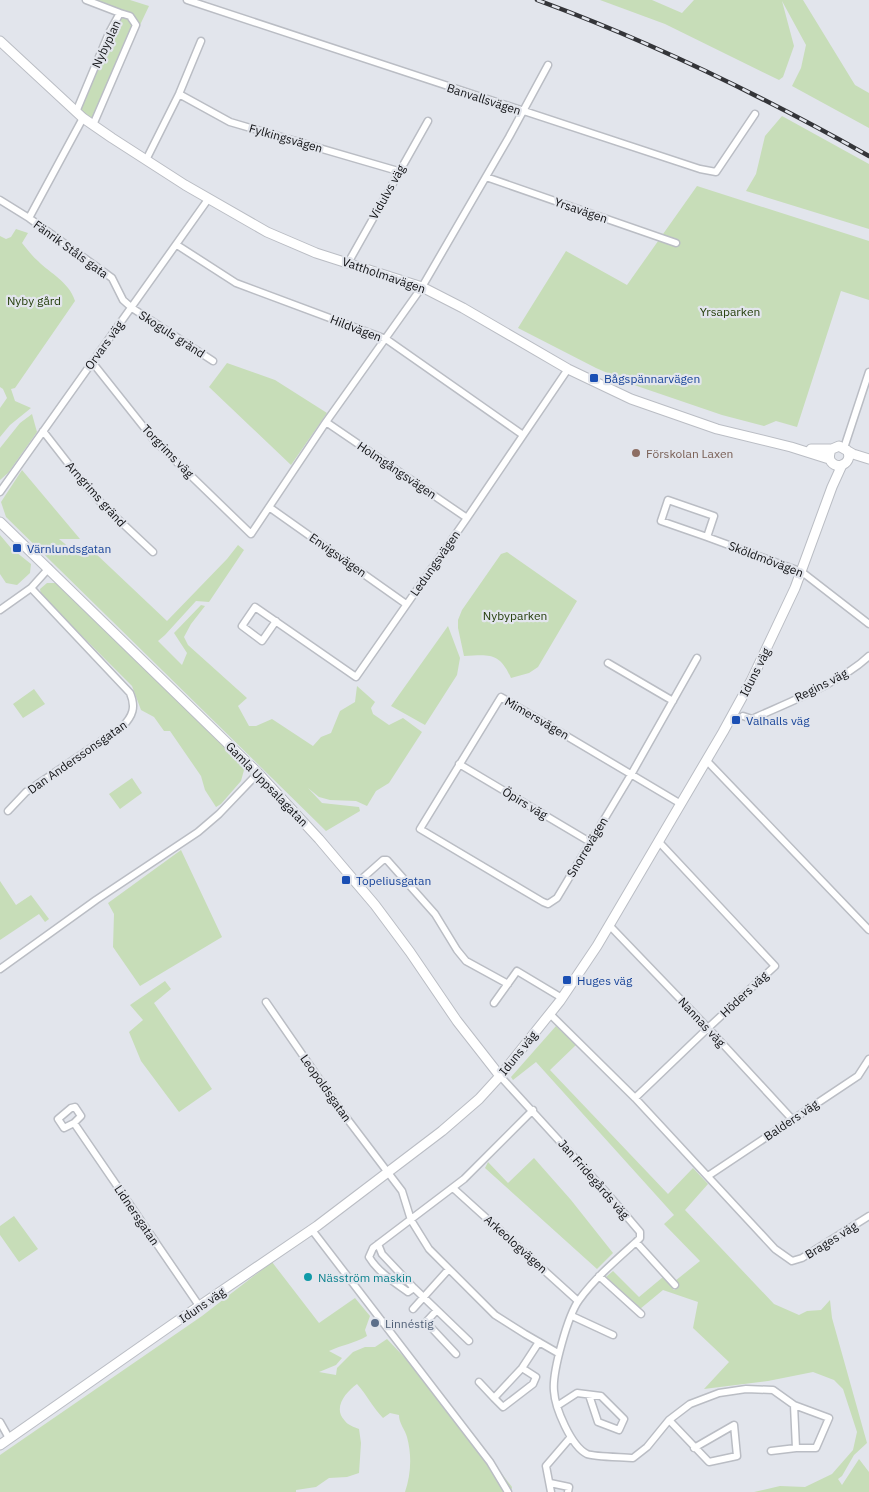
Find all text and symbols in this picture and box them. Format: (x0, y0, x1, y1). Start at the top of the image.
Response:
street label: Nybyplan (88, 18, 124, 70)
street label: Banvallsvägen (445, 80, 523, 118)
street label: Fylkingsvägen (248, 120, 324, 156)
street label: Vidulvs väg (366, 161, 409, 222)
street label: Yrsavägen (553, 194, 609, 226)
street label: Fänrik Ståls gata (31, 217, 112, 282)
street label: Vattholmavägen (340, 254, 428, 296)
park label: Nyby gård (7, 293, 61, 308)
park label: Yrsaparken (700, 304, 760, 319)
street label: Skoguls gränd (136, 307, 208, 361)
street label: Hildvägen (328, 311, 384, 345)
street label: Orvars väg (81, 317, 127, 372)
place label: Bågspännarvägen (604, 371, 700, 386)
marker: Bågspännarvägen (588, 372, 600, 384)
street label: Torgrims väg (139, 421, 198, 481)
street label: Holmgångsvägen (355, 438, 439, 502)
place label: Förskolan Laxen (646, 446, 733, 461)
marker: Förskolan Laxen (630, 447, 642, 459)
street label: Arngrims gränd (63, 458, 129, 530)
street label: Ledungsvägen (407, 527, 463, 599)
street label: Envigsvägen (306, 530, 370, 580)
street label: Sköldmövägen (726, 538, 806, 580)
place label: Värnlundsgatan (27, 541, 111, 556)
marker: Värnlundsgatan (11, 542, 23, 554)
park label: Nybyparken (483, 608, 547, 623)
street label: Iduns väg (736, 645, 774, 699)
street label: Regins väg (792, 665, 851, 705)
street label: Mimersvägen (502, 694, 572, 742)
place label: Valhalls väg (746, 713, 810, 728)
marker: Valhalls väg (730, 714, 742, 726)
street label: Dan Anderssonsgatan (25, 717, 129, 797)
street label: Gamla Uppsalagatan (223, 739, 311, 829)
street label: Öpirs väg (500, 784, 551, 823)
street label: Snorrevägen (563, 814, 611, 880)
place label: Topeliusgatan (356, 873, 431, 888)
marker: Topeliusgatan (340, 874, 352, 886)
street label: Höders väg (717, 967, 772, 1020)
place label: Huges väg (577, 973, 633, 988)
marker: Huges väg (561, 974, 573, 986)
street label: Nannas väg (675, 994, 729, 1050)
street label: Iduns väg (496, 1027, 541, 1078)
street label: Leopoldsgatan (297, 1051, 355, 1125)
street label: Balders väg (761, 1096, 822, 1144)
street label: Jan Fridegårds väg (555, 1136, 633, 1222)
street label: Lidnersgatan (111, 1182, 163, 1248)
street label: Arkeologvägen (481, 1212, 551, 1276)
street label: Brages väg (802, 1218, 860, 1262)
place label: Näsström maskin (318, 1270, 412, 1285)
marker: Näsström maskin (302, 1271, 314, 1283)
street label: Iduns väg (176, 1284, 229, 1326)
place label: Linnéstig (385, 1316, 434, 1331)
marker: Linnéstig (369, 1317, 381, 1329)

